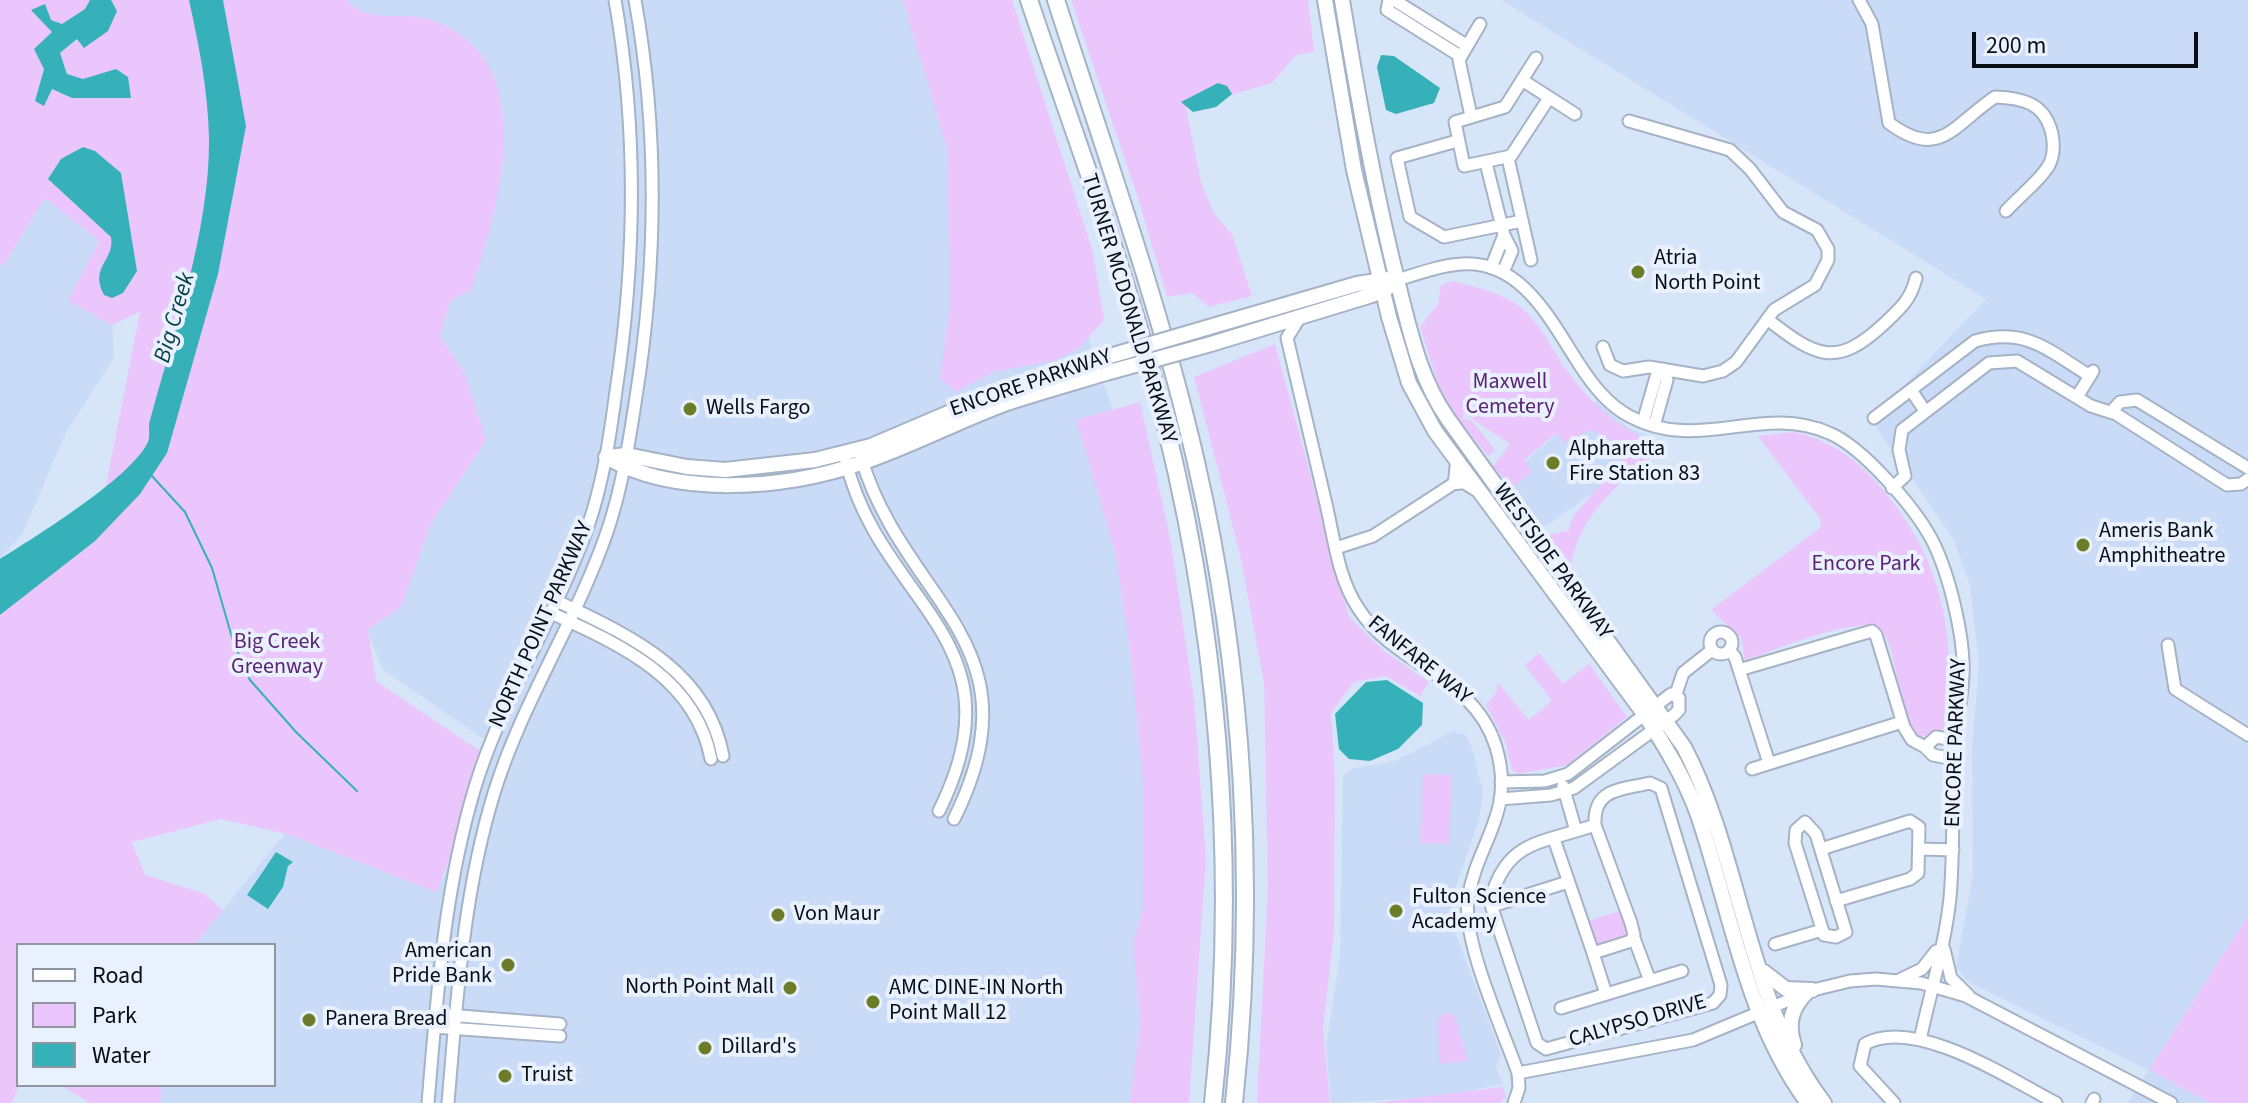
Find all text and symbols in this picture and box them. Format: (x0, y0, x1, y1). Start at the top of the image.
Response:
scale bar (1976, 16, 2202, 66)
text: 200 m (1986, 28, 2046, 63)
street label: TURNER MCDONALD PARKWAY (1074, 171, 1182, 447)
place label: Atria North Point (1654, 246, 1760, 298)
marker: Atria North Point (1629, 263, 1647, 281)
water label: Big Creek (149, 270, 203, 366)
street label: ENCORE PARKWAY (947, 344, 1115, 424)
park label: Maxwell Cemetery (1466, 370, 1554, 422)
place label: Wells Fargo (706, 396, 810, 422)
marker: Wells Fargo (681, 400, 699, 418)
place label: Alpharetta Fire Station 83 (1569, 437, 1700, 488)
marker: Alpharetta Fire Station 83 (1544, 454, 1562, 472)
street label: WESTSIDE PARKWAY (1487, 479, 1617, 645)
street label: NORTH POINT PARKWAY (485, 518, 599, 732)
place label: Ameris Bank Amphitheatre (2099, 519, 2225, 570)
marker: Ameris Bank Amphitheatre (2074, 536, 2092, 554)
park label: Encore Park (1812, 552, 1920, 578)
street label: FANFARE WAY (1362, 611, 1476, 711)
park label: Big Creek Greenway (231, 630, 323, 682)
street label: ENCORE PARKWAY (1941, 658, 1973, 828)
place label: Fulton Science Academy (1412, 885, 1546, 936)
place label: Von Maur (794, 902, 880, 928)
marker: Fulton Science Academy (1387, 902, 1405, 920)
marker: Von Maur (769, 906, 787, 924)
place label: American Pride Bank (392, 939, 492, 990)
legend (16, 943, 276, 1087)
marker: American Pride Bank (499, 956, 517, 974)
text: Road (92, 958, 144, 993)
place label: North Point Mall (625, 975, 774, 1001)
place label: AMC DINE-IN North Point Mall 12 (889, 976, 1064, 1028)
marker: North Point Mall (781, 979, 799, 997)
street label: CALYPSO DRIVE (1566, 990, 1710, 1054)
marker: AMC DINE-IN North Point Mall 12 (864, 993, 882, 1011)
text: Park (92, 998, 137, 1033)
place label: Panera Bread (325, 1007, 447, 1033)
marker: Panera Bread (300, 1011, 318, 1029)
place label: Dillard's (721, 1035, 796, 1061)
text: Water (92, 1038, 150, 1073)
marker: Dillard's (696, 1039, 714, 1057)
place label: Truist (521, 1063, 573, 1089)
marker: Truist (496, 1067, 514, 1085)

